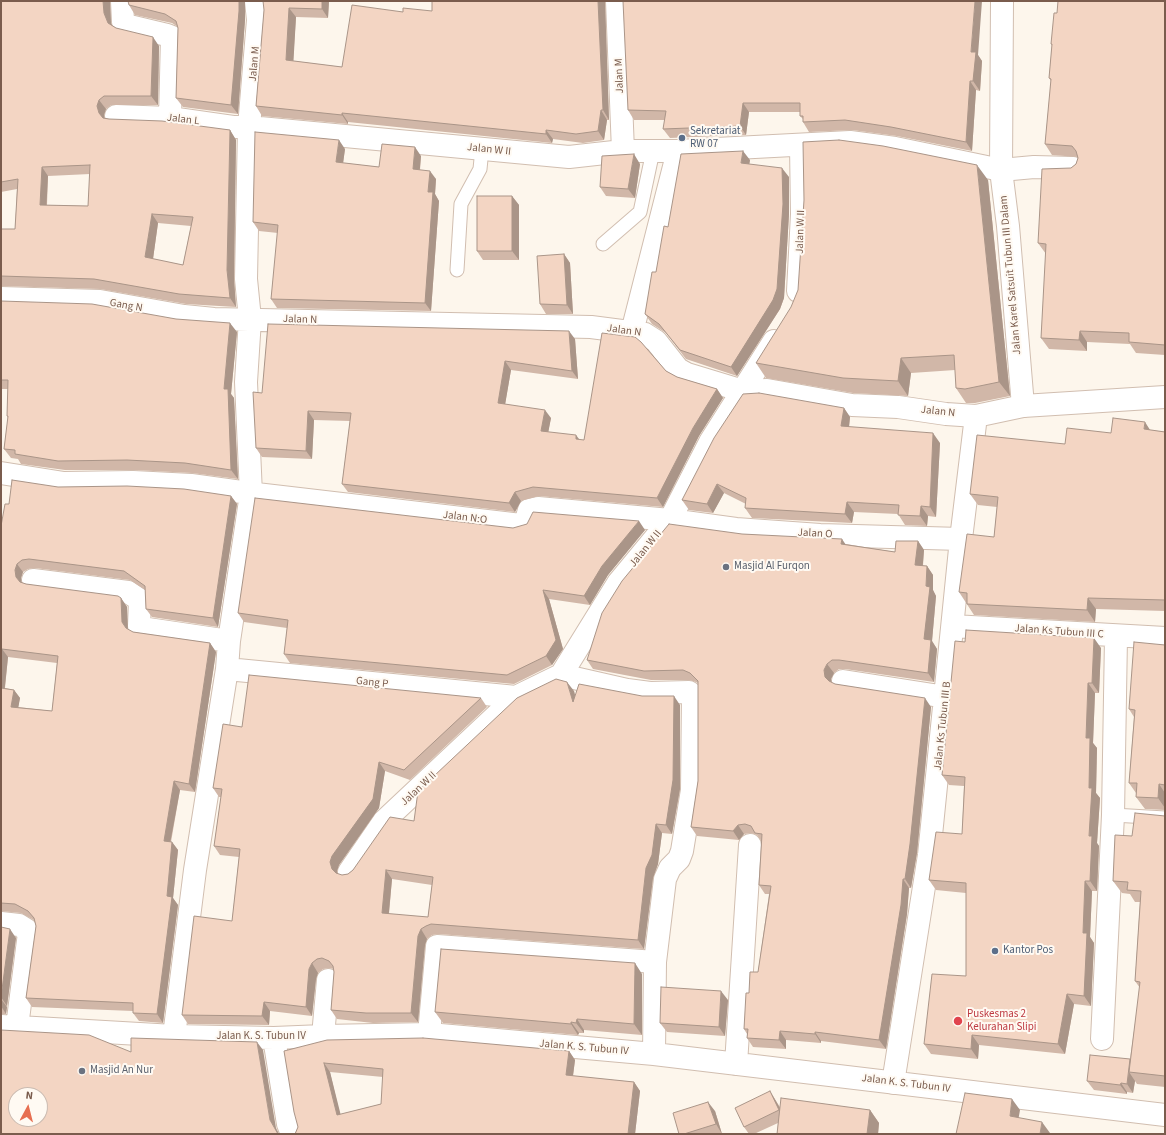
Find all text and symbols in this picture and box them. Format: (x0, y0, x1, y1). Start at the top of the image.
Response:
street label: Jalan M (247, 46, 263, 82)
street label: Jalan M (613, 58, 627, 94)
street label: Jalan L (166, 111, 200, 129)
place label: Sekretariat RW 07 (690, 125, 740, 151)
marker: Sekretariat RW 07 (677, 133, 687, 143)
street label: Jalan W II (466, 141, 512, 159)
street label: Jalan Karel Satsuit Tubun III Dalam (997, 195, 1025, 355)
street label: Jalan W II (794, 210, 808, 254)
street label: Gang N (109, 297, 143, 315)
street label: Jalan N (283, 313, 317, 327)
street label: Jalan N (606, 322, 642, 340)
street label: Jalan N (920, 404, 956, 420)
street label: Jalan N:O (442, 509, 488, 527)
street label: Jalan O (797, 527, 833, 541)
street label: Jalan W II (627, 528, 665, 570)
place label: Masjid Al Furqon (734, 560, 810, 574)
marker: Masjid Al Furqon (721, 562, 731, 572)
street label: Jalan Ks Tubun III C (1014, 622, 1104, 642)
street label: Gang P (355, 675, 389, 691)
street label: Jalan Ks Tubun III B (932, 681, 954, 771)
street label: Jalan W II (398, 769, 440, 809)
place label: Kantor Pos (1003, 944, 1053, 958)
marker: Kantor Pos (990, 946, 1000, 956)
place label: Puskesmas 2 Kelurahan Slipi (967, 1008, 1037, 1034)
marker: Puskesmas 2 Kelurahan Slipi (952, 1015, 964, 1027)
street label: Jalan K. S. Tubun IV (216, 1030, 306, 1044)
street label: Jalan K. S. Tubun IV (539, 1038, 629, 1058)
place label: Masjid An Nur (90, 1064, 153, 1078)
marker: Masjid An Nur (77, 1066, 87, 1076)
street label: Jalan K. S. Tubun IV (861, 1072, 951, 1096)
north arrow (8, 1087, 48, 1127)
text: N (25, 1088, 34, 1103)

